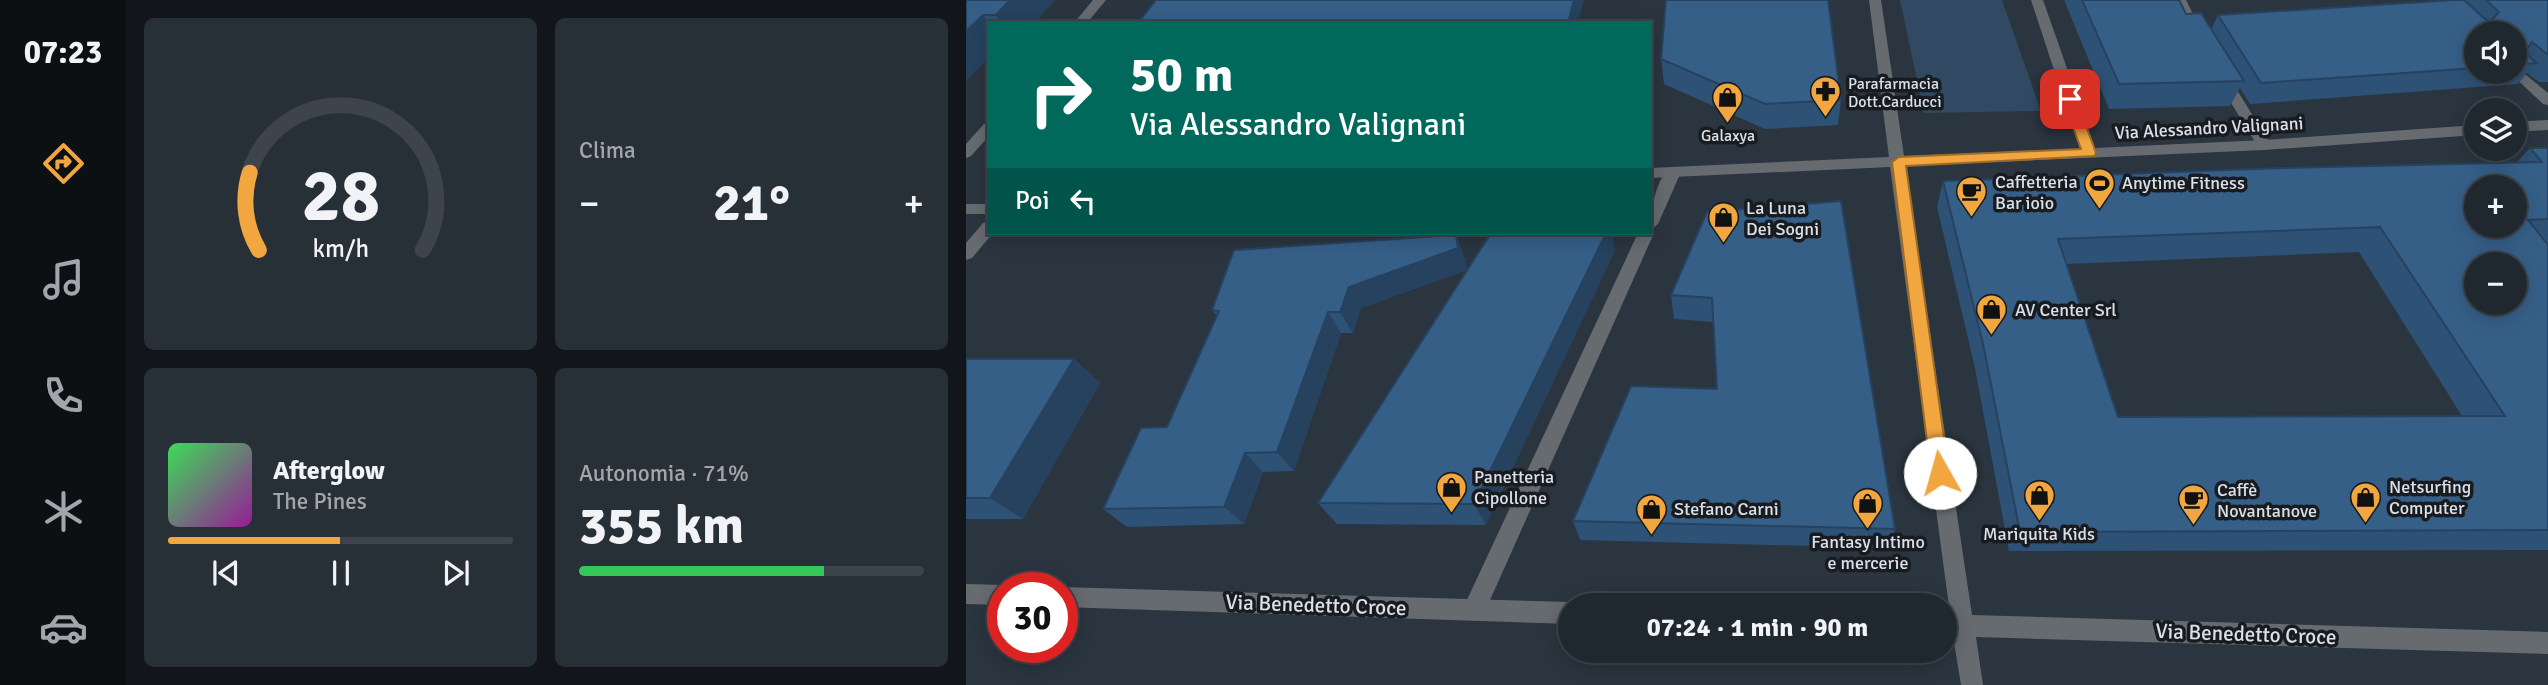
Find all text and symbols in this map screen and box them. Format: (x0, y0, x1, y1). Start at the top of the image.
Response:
map controls (2464, 21, 2527, 315)
button: sound (2464, 21, 2527, 84)
text: 07:23 (24, 33, 102, 72)
text: 50 m (1130, 45, 1233, 105)
icon: right (1015, 49, 1106, 140)
pin (2040, 69, 2100, 129)
place label: Parafarmacia Dott.Carducci (1848, 74, 1942, 112)
pharmacy icon: Parafarmacia Dott.Carducci (1808, 75, 1842, 119)
icon: arrive (2051, 80, 2089, 118)
shop icon: Galaxya (1711, 81, 1745, 125)
button: layers (2464, 98, 2527, 161)
text: Via Alessandro Valignani (1130, 105, 1466, 144)
street label: Via Alessandro Valignani (2114, 112, 2304, 144)
place label: Galaxya (1701, 126, 1755, 146)
text: Clima (579, 136, 636, 165)
icon: directions (39, 139, 88, 188)
text: 28 (301, 152, 380, 241)
sports icon: Anytime Fitness (2082, 166, 2116, 210)
text: 21° (713, 171, 790, 235)
place label: Caffetteria Bar ioio (1995, 171, 2078, 214)
place label: Anytime Fitness (2122, 172, 2245, 194)
cafe icon: Caffetteria Bar ioio (1955, 175, 1989, 219)
button: + (2464, 175, 2527, 238)
text: − (579, 180, 600, 227)
text: + (903, 180, 924, 227)
icon: left (1064, 182, 1102, 220)
text: Poi (1015, 185, 1050, 217)
place label: La Luna Dei Sogni (1746, 197, 1819, 240)
shop icon: La Luna Dei Sogni (1706, 201, 1740, 245)
text: km/h (312, 233, 369, 264)
button: − (2464, 252, 2527, 315)
icon: music (39, 255, 88, 304)
shop icon: AV Center Srl (1975, 293, 2009, 337)
place label: AV Center Srl (2015, 299, 2117, 321)
icon: phone (39, 371, 88, 420)
position arrow (1903, 436, 1977, 510)
text: Afterglow (273, 455, 385, 487)
text: Autonomia · 71% (579, 459, 749, 488)
place label: Panetteria Cipollone (1474, 466, 1554, 509)
shop icon: Panetteria Cipollone (1434, 470, 1468, 514)
place label: Netsurfing Computer (2389, 476, 2471, 519)
shop icon: Mariquita Kids (2022, 479, 2056, 523)
place label: Caffè Novantanove (2217, 479, 2317, 522)
shop icon: Netsurfing Computer (2349, 480, 2383, 524)
cafe icon: Caffè Novantanove (2177, 483, 2211, 527)
icon: climate (39, 487, 88, 536)
text: The Pines (273, 487, 367, 516)
shop icon: Fantasy Intimo e mercerie (1851, 487, 1885, 531)
shop icon: Stefano Carni (1634, 492, 1668, 536)
text: 355 km (579, 494, 744, 558)
place label: Stefano Carni (1674, 498, 1779, 520)
place label: Mariquita Kids (1983, 523, 2095, 545)
place label: Fantasy Intimo e mercerie (1811, 531, 1925, 574)
icon: previous (207, 554, 245, 592)
icon: pause (322, 554, 360, 592)
icon: next (437, 554, 475, 592)
speed limit sign: 30 (987, 572, 1078, 663)
street label: Via Benedetto Croce (1225, 589, 1407, 621)
icon: car (39, 603, 88, 652)
text: 07:24 · 1 min · 90 m (1647, 612, 1868, 644)
street label: Via Benedetto Croce (2155, 618, 2337, 650)

